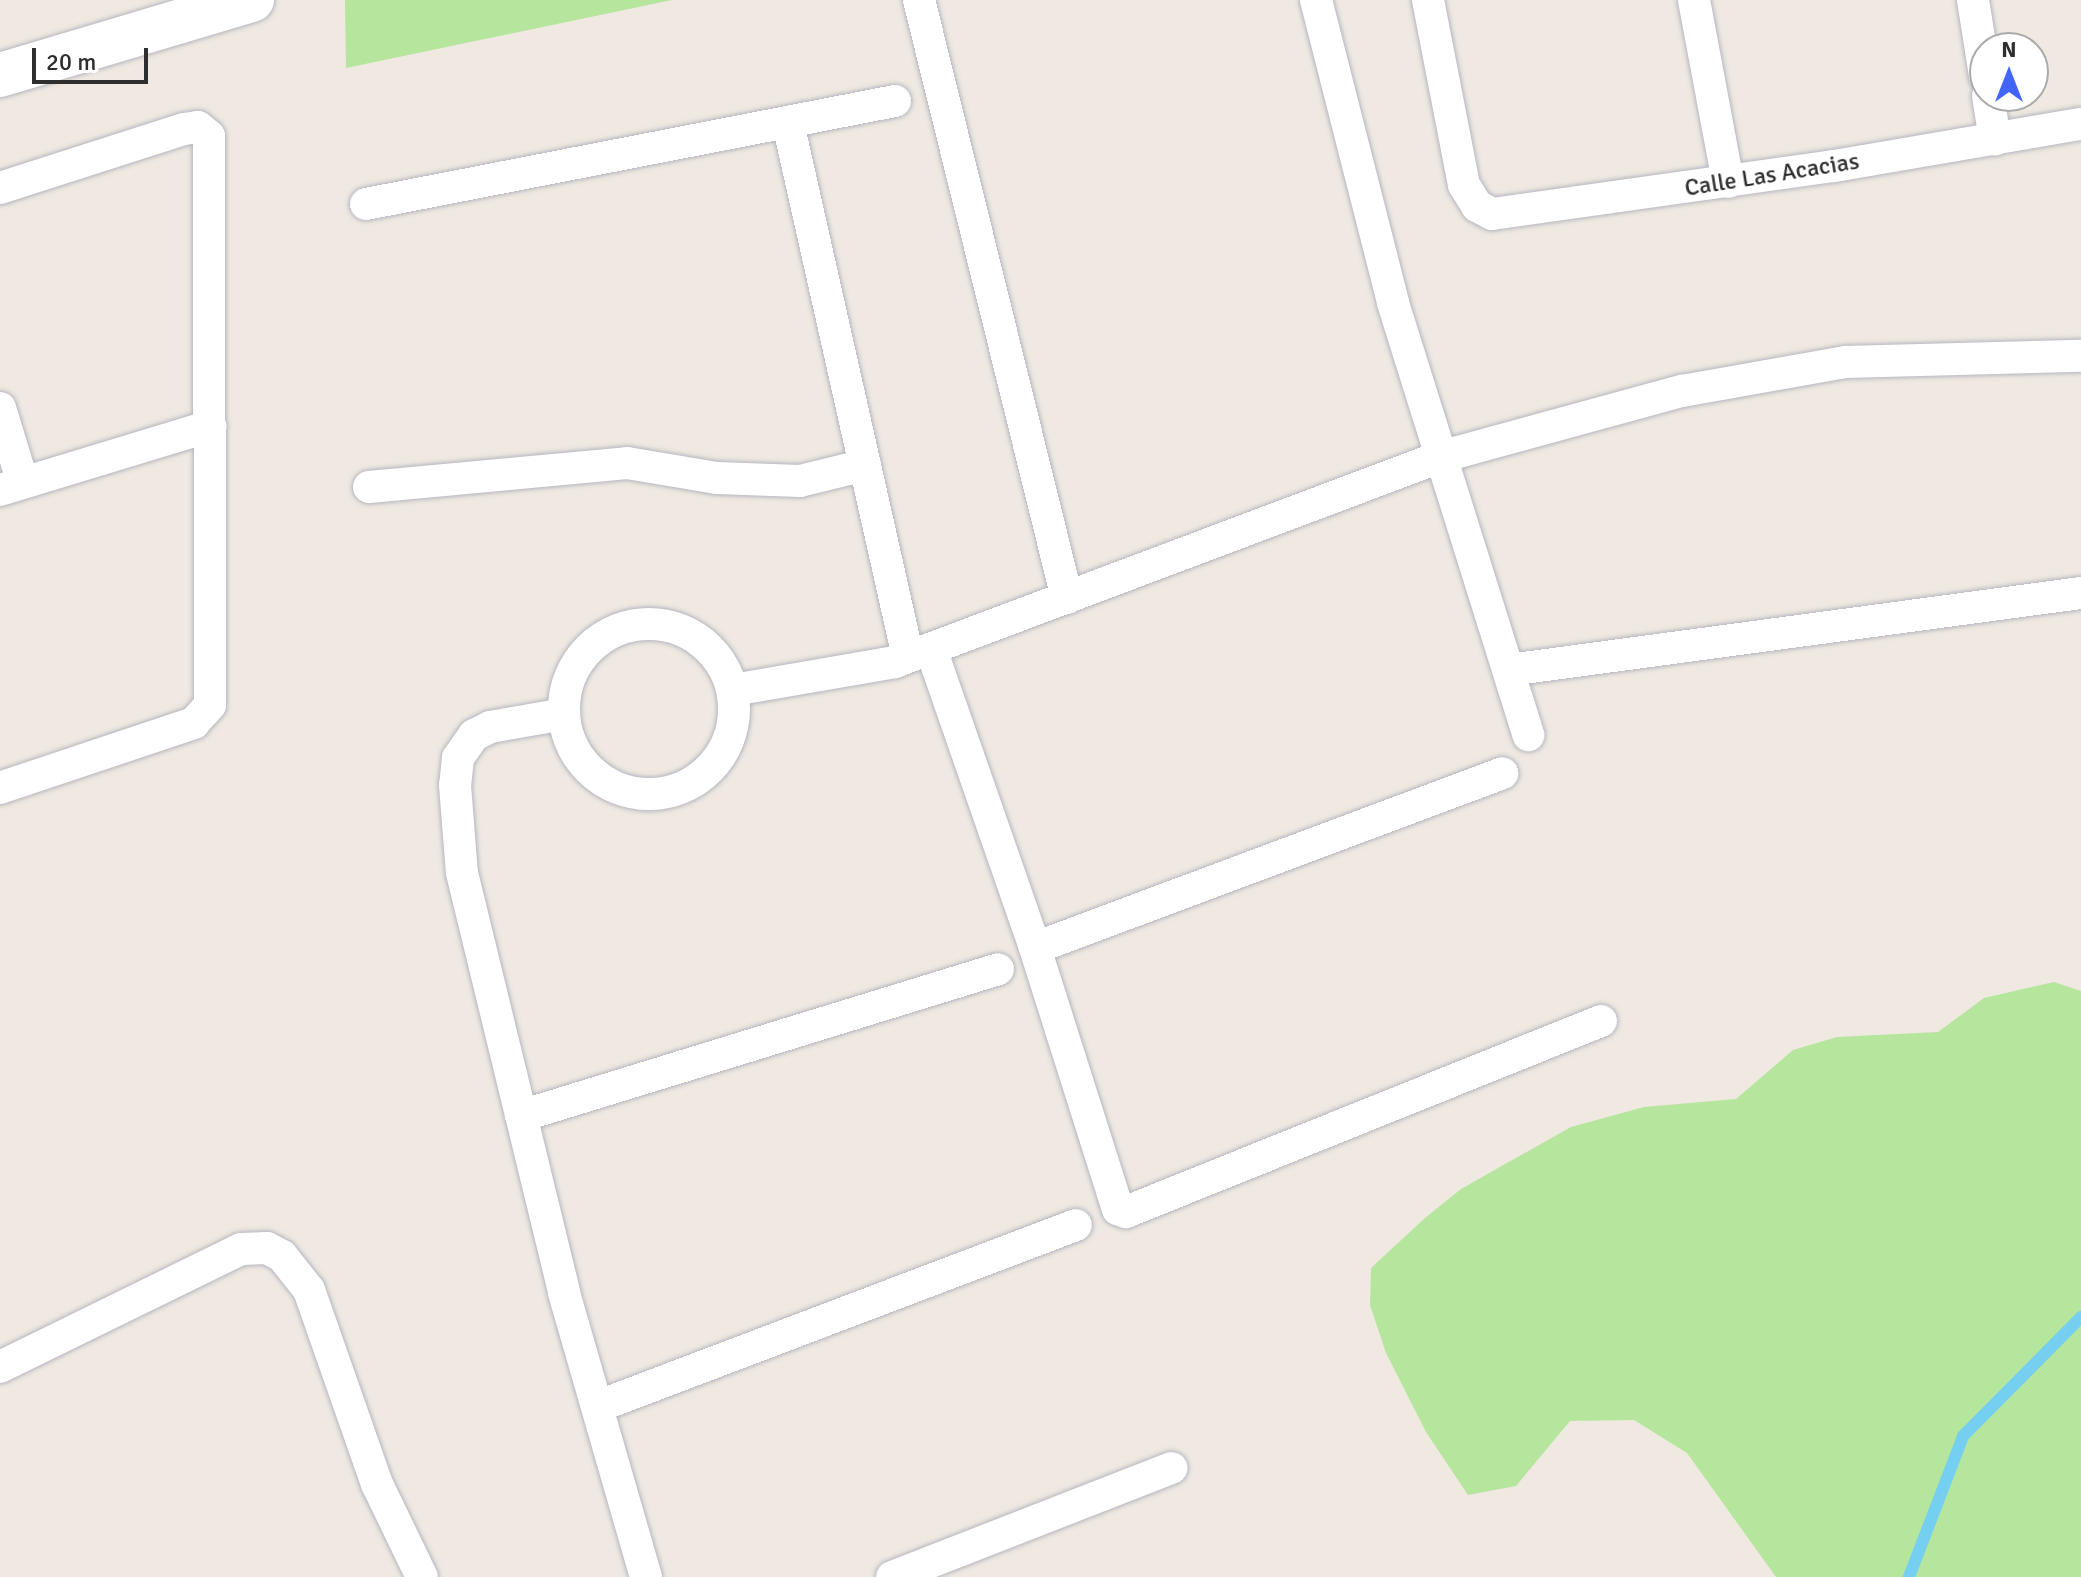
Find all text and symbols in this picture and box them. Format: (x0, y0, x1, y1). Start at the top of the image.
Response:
scale bar (36, 32, 152, 82)
north arrow (1969, 32, 2049, 112)
text: N (2001, 36, 2017, 63)
text: 20 m (46, 47, 96, 77)
street label: Calle Las Acacias (1683, 147, 1861, 203)

